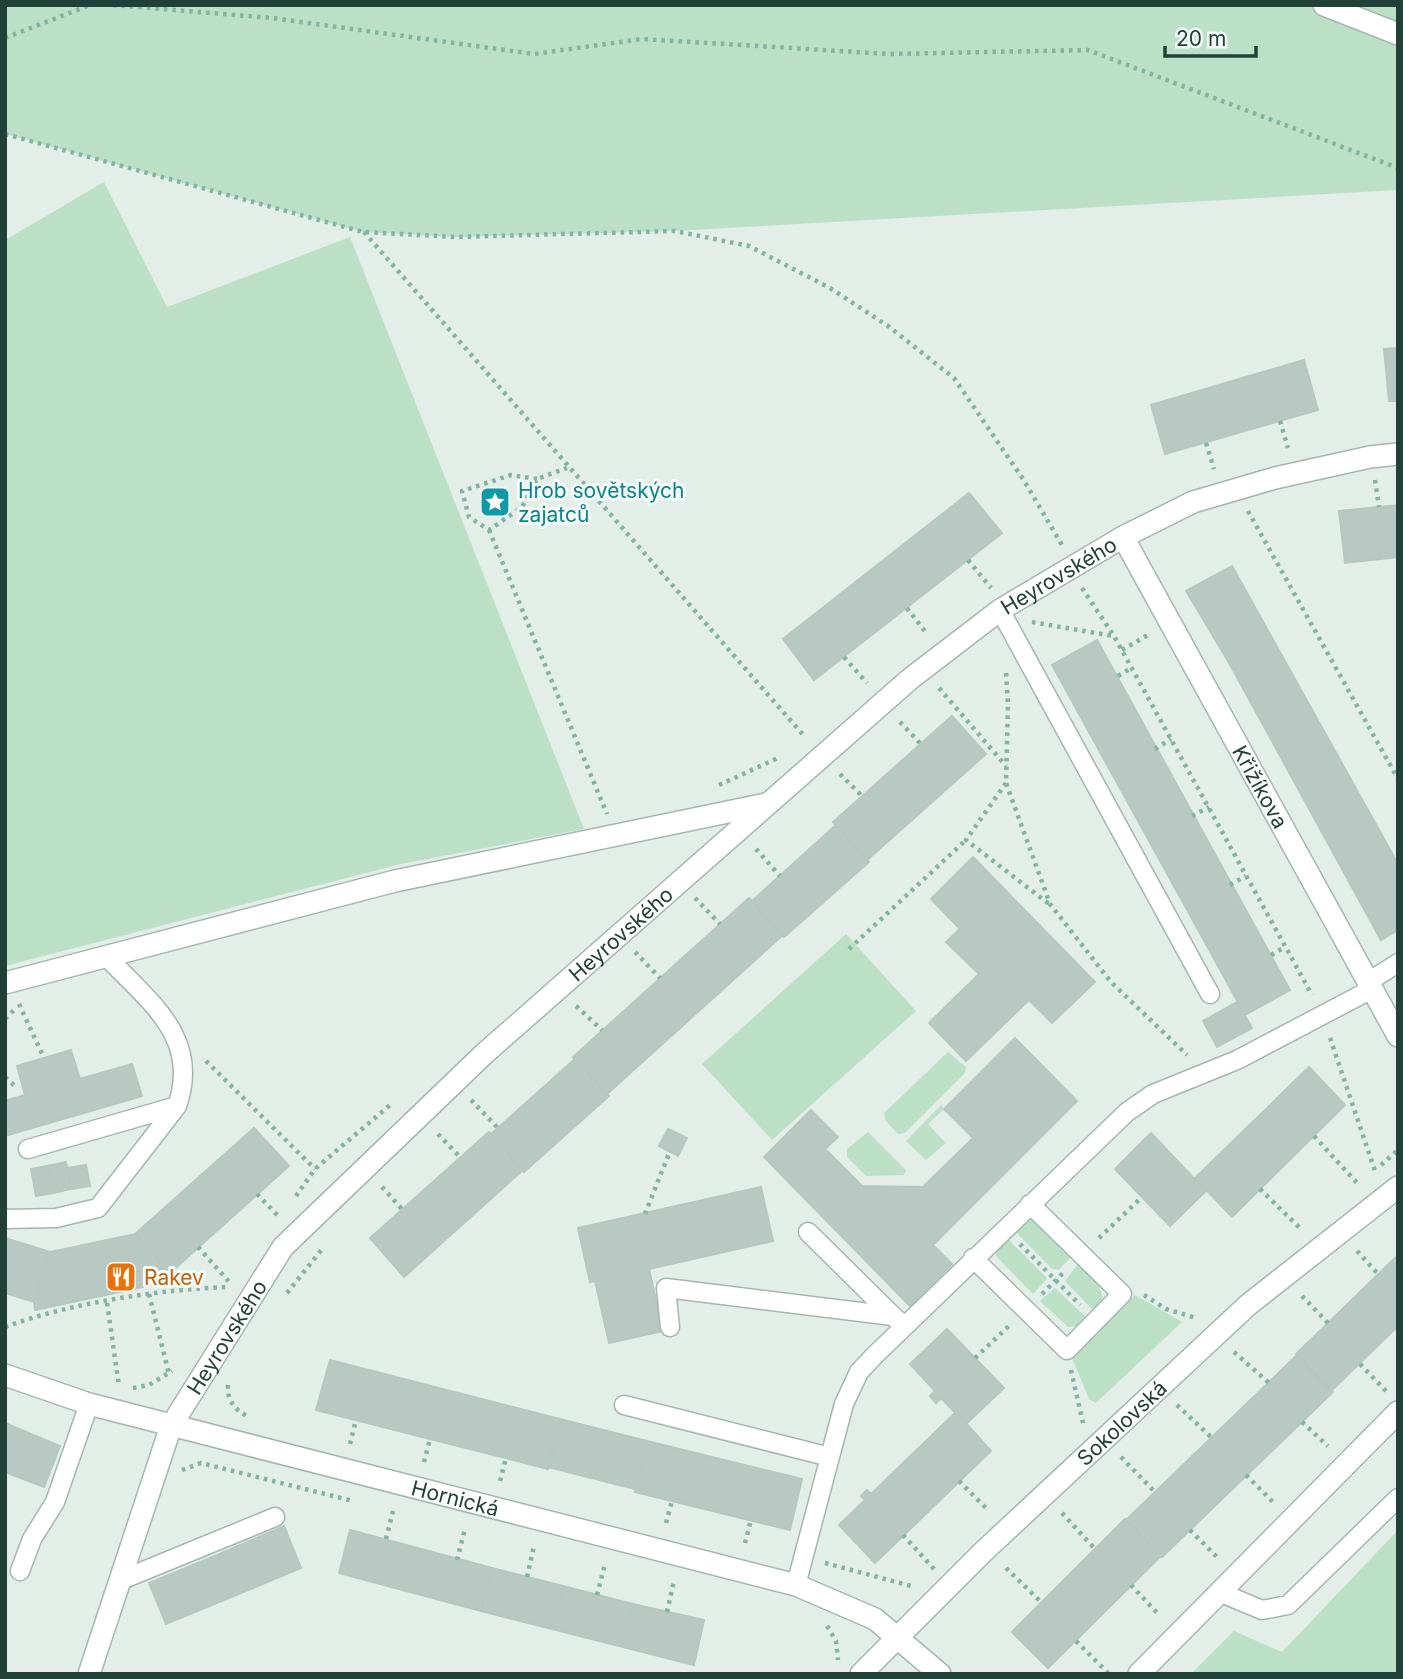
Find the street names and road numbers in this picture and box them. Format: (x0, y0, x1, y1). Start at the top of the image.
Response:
street label: Heyrovského (996, 531, 1121, 619)
street label: Křižíkova (1228, 741, 1293, 832)
street label: Heyrovského (563, 881, 678, 986)
street label: Heyrovského (181, 1275, 272, 1399)
street label: Sokolovská (1072, 1375, 1172, 1471)
street label: Hornická (409, 1475, 502, 1521)

